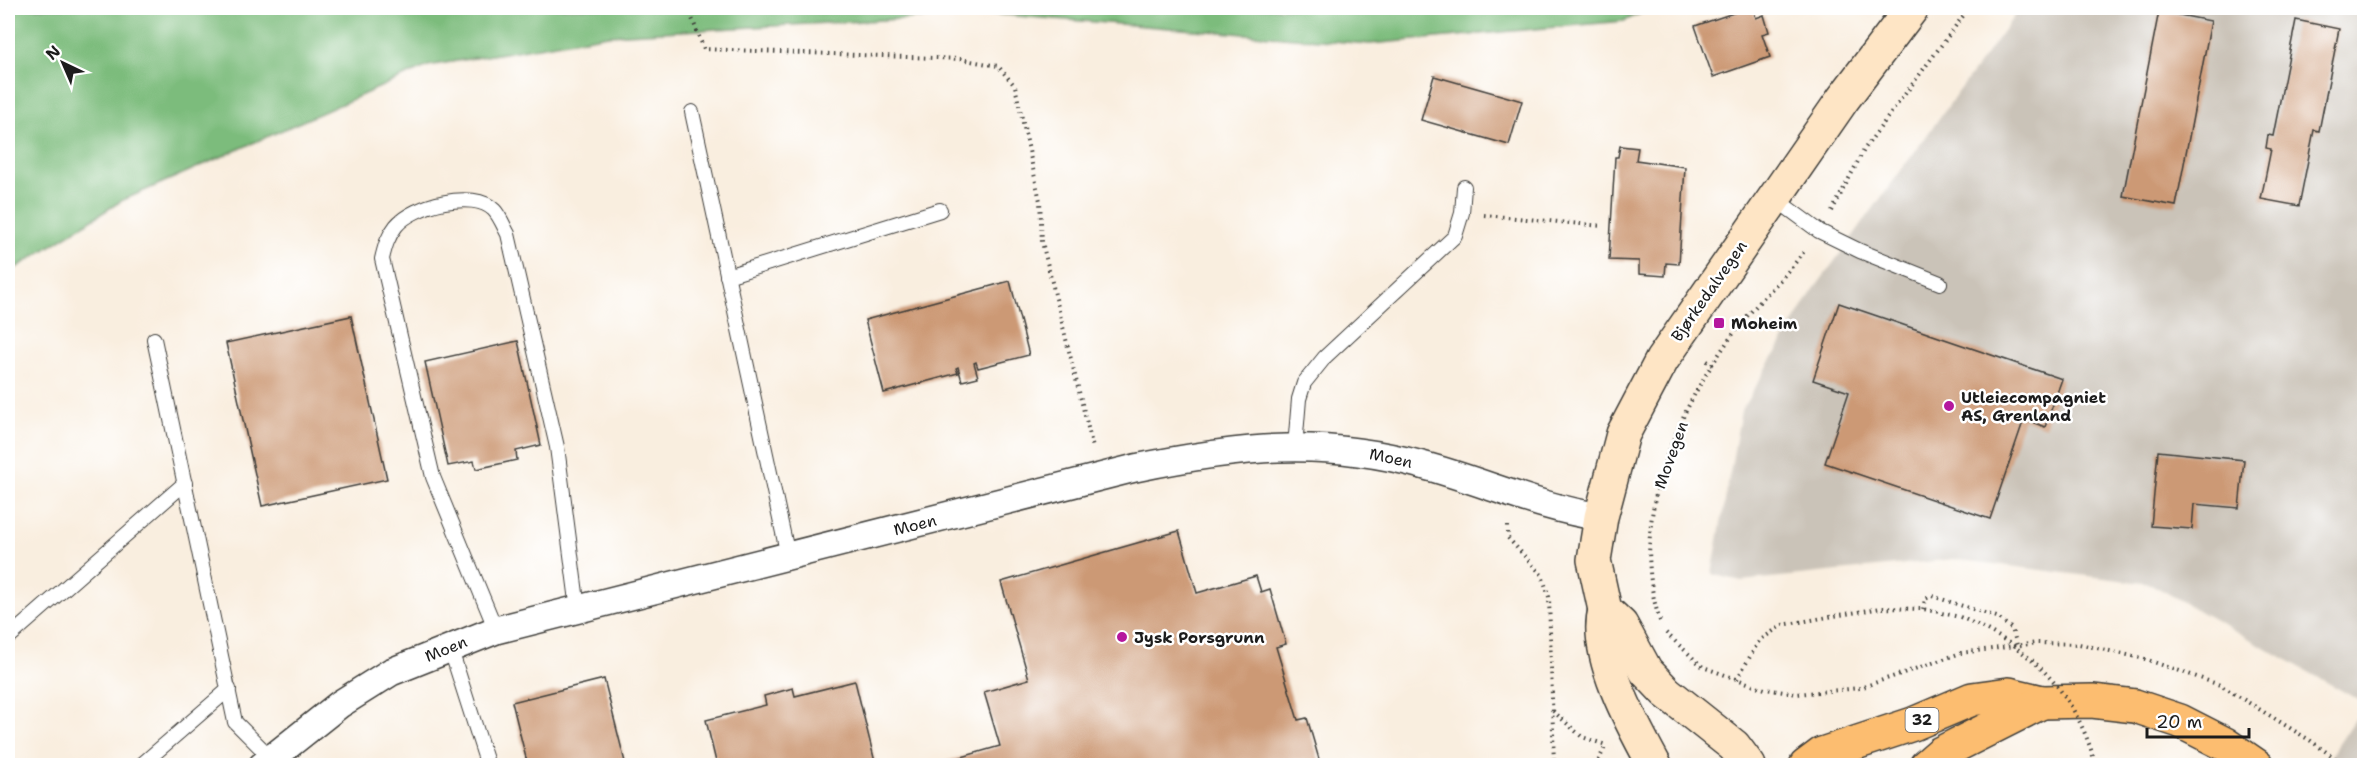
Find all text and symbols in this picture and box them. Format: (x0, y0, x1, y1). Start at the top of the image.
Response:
north arrow (33, 33, 93, 93)
text: N (41, 41, 65, 65)
street label: Bjørkedalvegen (1666, 236, 1752, 346)
place label: Moheim (1731, 313, 1798, 334)
marker: Moheim (1712, 316, 1726, 330)
place label: Utleiecompagniet AS, Grenland (1961, 387, 2106, 426)
marker: Utleiecompagniet AS, Grenland (1942, 399, 1956, 413)
street label: Movegen (1649, 418, 1693, 492)
street label: Moen (1367, 443, 1415, 473)
street label: Moen (891, 509, 939, 540)
place label: Jysk Porsgrunn (1134, 627, 1265, 648)
marker: Jysk Porsgrunn (1115, 630, 1129, 644)
street label: Moen (422, 631, 470, 667)
scale bar (2147, 701, 2249, 739)
road number: 32 (1906, 708, 1938, 732)
text: 20 m (2156, 710, 2202, 734)

